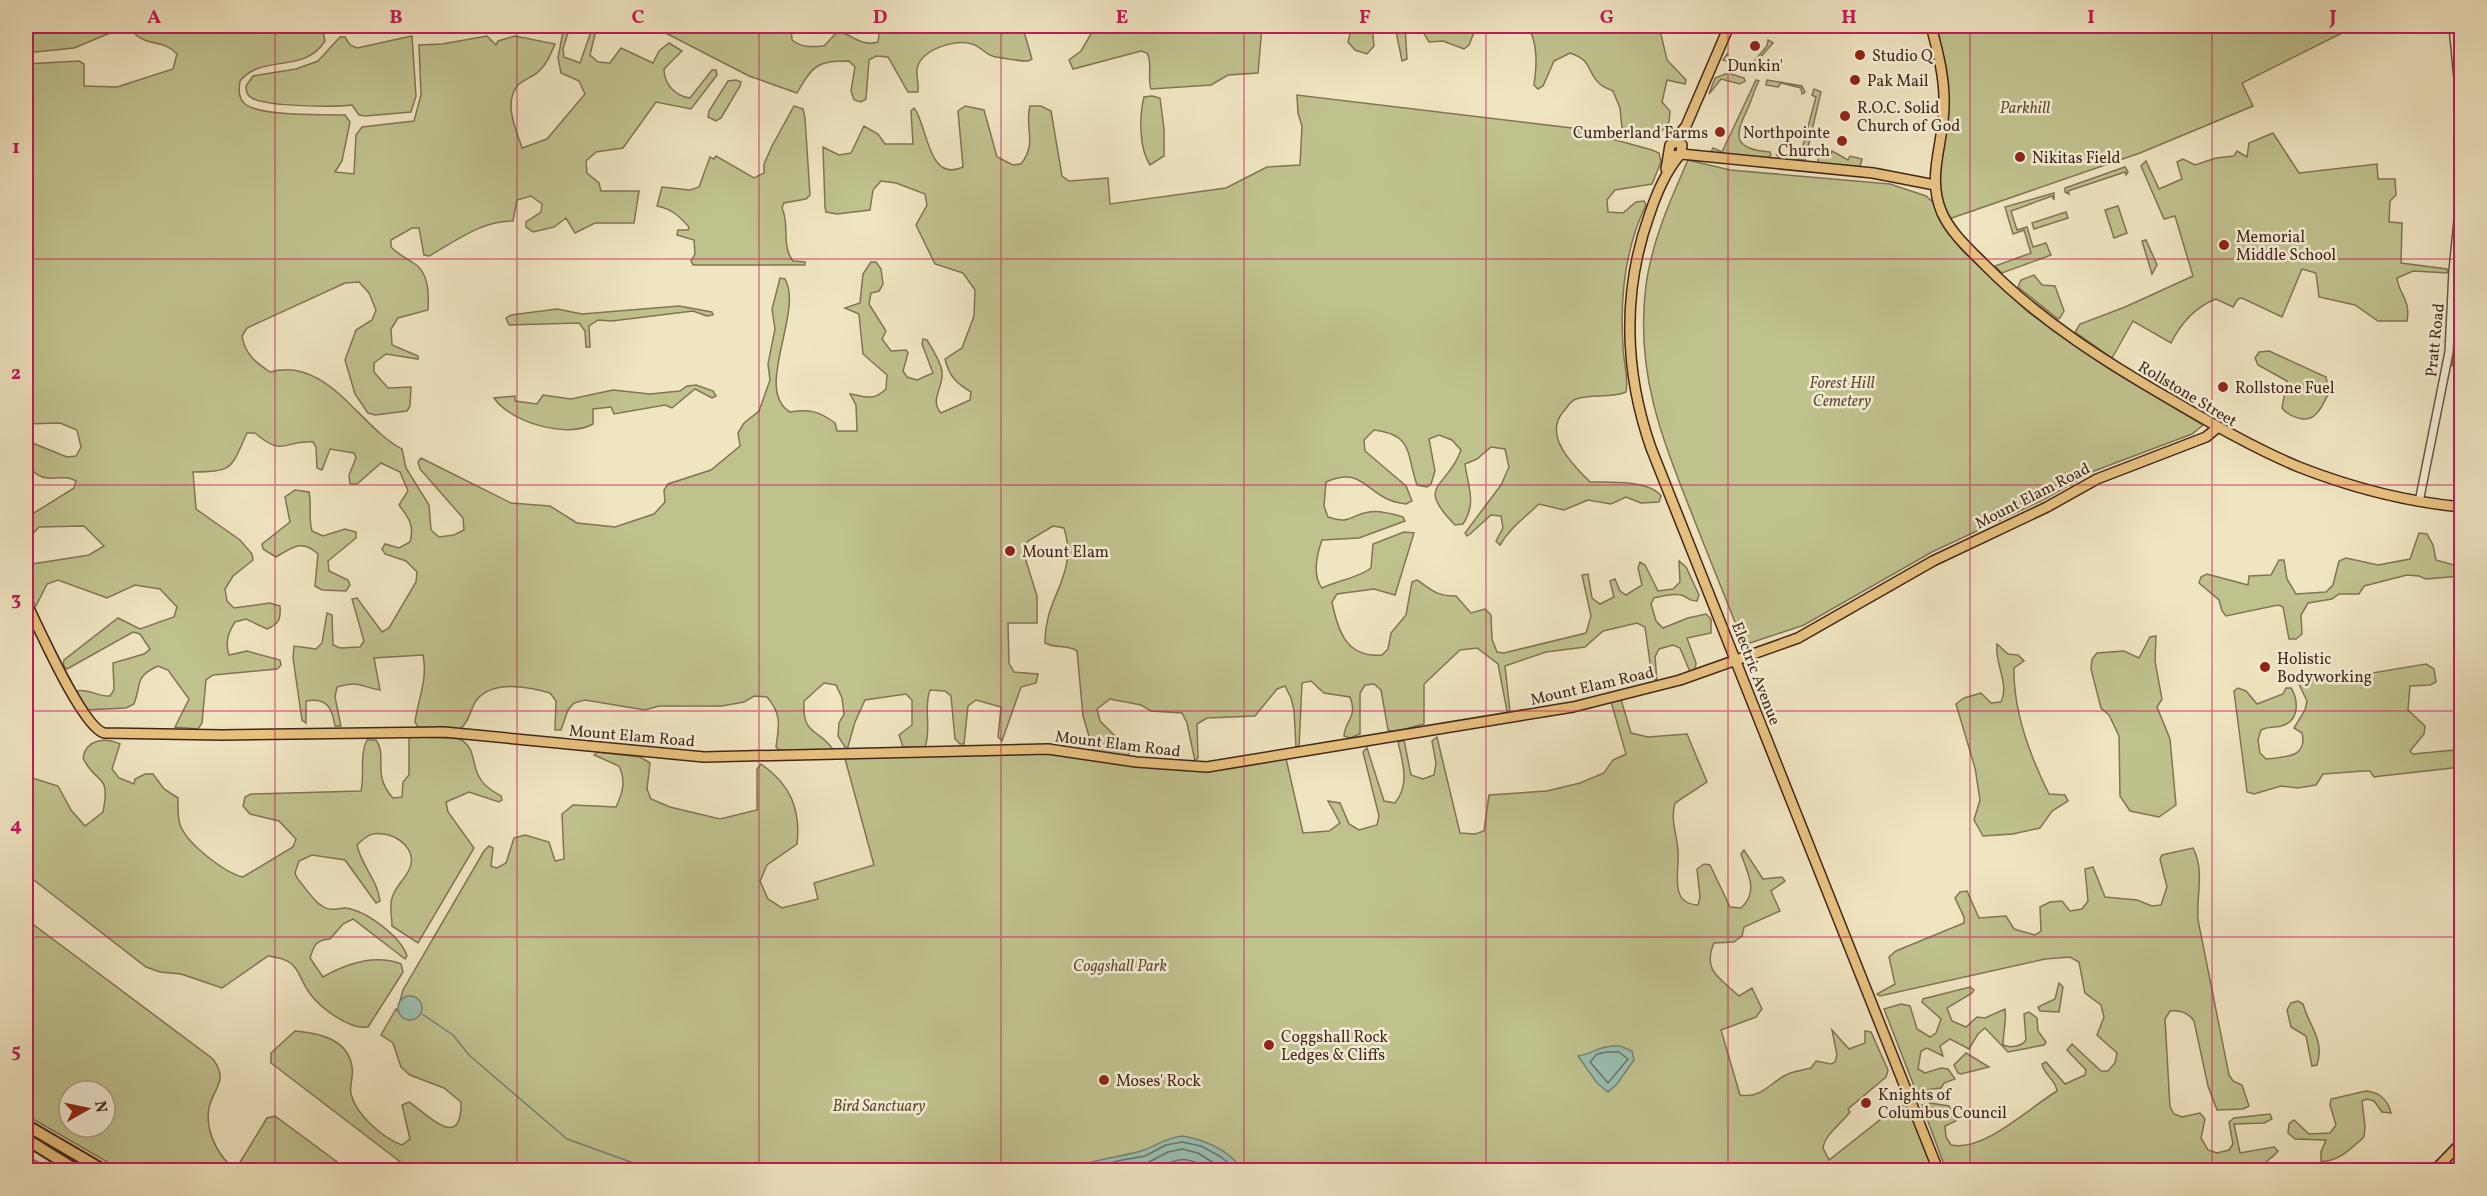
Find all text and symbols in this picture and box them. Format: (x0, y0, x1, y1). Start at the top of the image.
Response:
text: A (147, 4, 161, 32)
text: B (389, 4, 403, 32)
text: C (632, 4, 645, 32)
text: D (873, 4, 887, 32)
text: E (1116, 4, 1128, 32)
text: F (1359, 4, 1371, 32)
text: G (1600, 4, 1614, 32)
text: H (1841, 4, 1857, 32)
text: I (2087, 4, 2095, 32)
text: J (2328, 4, 2337, 32)
marker: Dunkin' (1748, 39, 1762, 53)
place label: Studio Q (1872, 46, 1934, 68)
marker: Studio Q (1853, 48, 1867, 62)
place label: Dunkin' (1727, 56, 1783, 78)
place label: Pak Mail (1867, 71, 1929, 93)
marker: Pak Mail (1848, 73, 1862, 87)
place label: R.O.C. Solid Church of God (1857, 98, 1960, 138)
park label: Parkhill (2000, 98, 2050, 120)
marker: R.O.C. Solid Church of God (1838, 109, 1852, 123)
place label: Cumberland Farms (1573, 123, 1708, 145)
place label: Northpointe Church (1743, 123, 1830, 163)
marker: Cumberland Farms (1713, 125, 1727, 139)
text: 1 (12, 134, 20, 162)
marker: Northpointe Church (1835, 134, 1849, 148)
place label: Nikitas Field (2032, 148, 2121, 170)
marker: Nikitas Field (2013, 150, 2027, 164)
place label: Memorial Middle School (2236, 227, 2336, 267)
marker: Memorial Middle School (2217, 238, 2231, 252)
street label: Pratt Road (2421, 302, 2451, 378)
street label: Rollstone Street (2133, 357, 2241, 433)
text: 2 (11, 360, 21, 388)
park label: Forest Hill Cemetery (1809, 373, 1875, 413)
place label: Rollstone Fuel (2235, 378, 2335, 400)
marker: Rollstone Fuel (2216, 380, 2230, 394)
street label: Mount Elam Road (1972, 458, 2094, 535)
place label: Mount Elam (1022, 542, 1109, 564)
marker: Mount Elam (1003, 544, 1017, 558)
text: 3 (11, 586, 21, 614)
street label: Electric Avenue (1725, 619, 1785, 729)
place label: Holistic Bodyworking (2277, 649, 2372, 689)
marker: Holistic Bodyworking (2258, 660, 2272, 674)
street label: Mount Elam Road (1528, 662, 1656, 712)
street label: Mount Elam Road (568, 721, 696, 753)
street label: Mount Elam Road (1054, 726, 1182, 764)
text: 4 (10, 812, 22, 840)
park label: Coggshall Park (1073, 956, 1168, 978)
place label: Coggshall Rock Ledges & Cliffs (1281, 1027, 1388, 1067)
text: 5 (11, 1038, 21, 1066)
marker: Coggshall Rock Ledges & Cliffs (1262, 1038, 1276, 1052)
place label: Moses' Rock (1116, 1071, 1201, 1093)
marker: Moses' Rock (1097, 1073, 1111, 1087)
north arrow (57, 1079, 117, 1139)
place label: Knights of Columbus Council (1878, 1085, 2007, 1125)
park label: Bird Sanctuary (833, 1096, 925, 1118)
marker: Knights of Columbus Council (1859, 1096, 1873, 1110)
text: N (88, 1100, 112, 1115)

